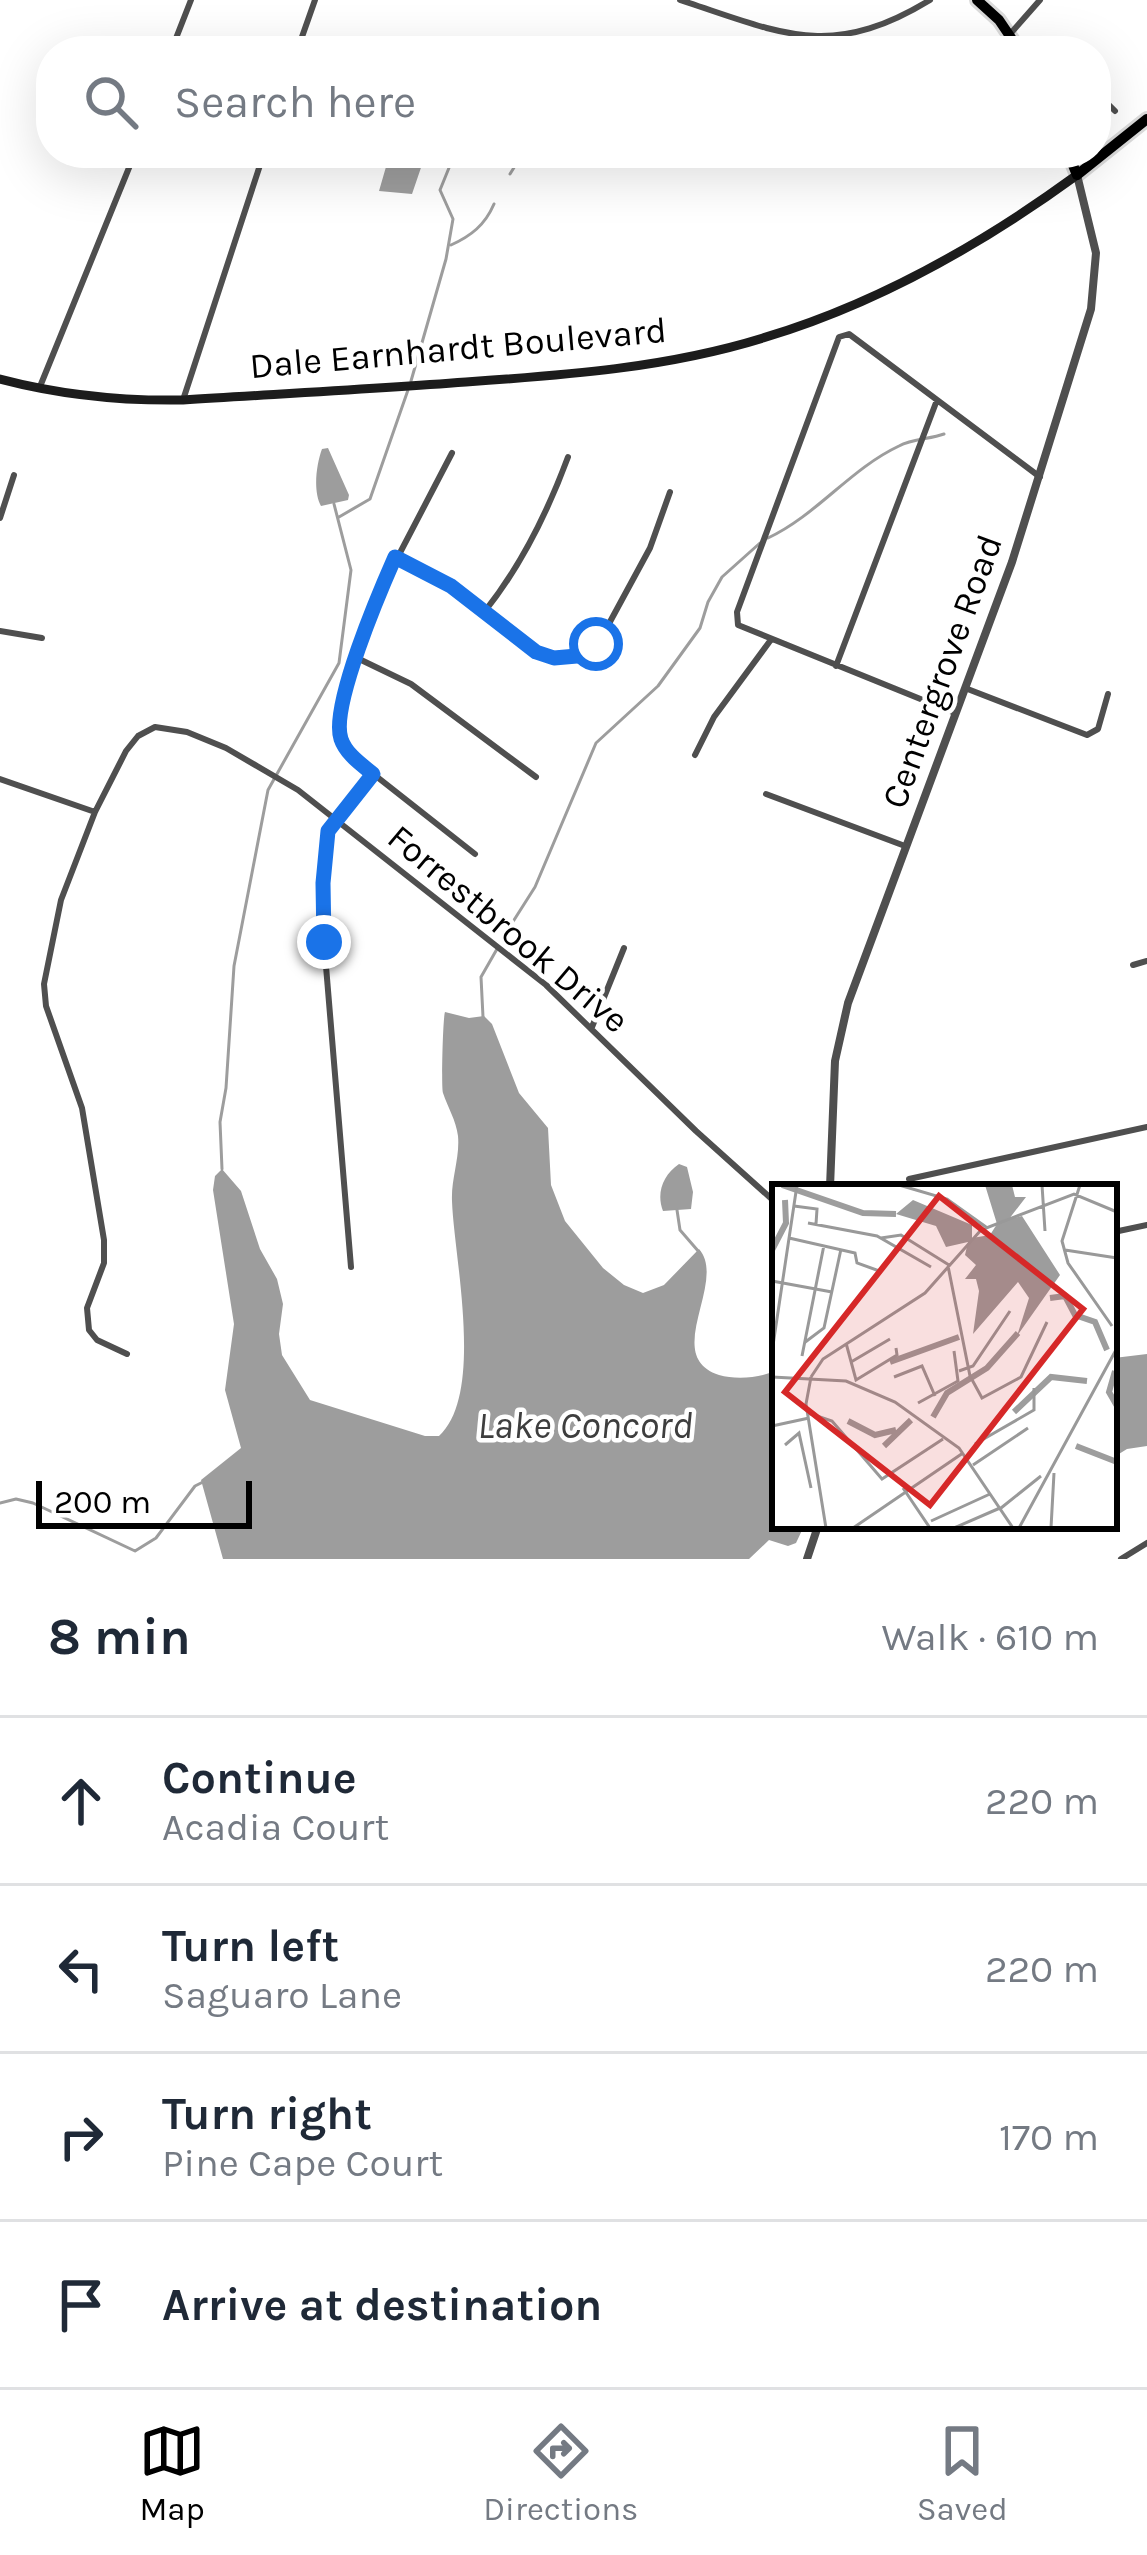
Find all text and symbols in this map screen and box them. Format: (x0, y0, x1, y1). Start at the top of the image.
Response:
search box (36, 36, 1111, 168)
icon: search (78, 69, 144, 135)
text: Search here (174, 76, 416, 128)
street label: Dale Earnhardt Boulevard (248, 309, 668, 387)
street label: Centergrove Road (873, 529, 1011, 814)
route start (569, 617, 623, 671)
street label: Forrestbrook Drive (380, 816, 637, 1042)
route end (297, 915, 351, 969)
inset map (772, 1184, 1117, 1529)
water label: Lake Concord (477, 1402, 693, 1448)
scale bar (36, 1475, 252, 1528)
text: 200 m (54, 1483, 151, 1521)
text: 8 min (48, 1607, 191, 1667)
text: Walk · 610 m (881, 1614, 1099, 1660)
text: Continue (162, 1752, 357, 1804)
icon: ahead (48, 1768, 114, 1834)
text: 220 m (985, 1778, 1099, 1824)
text: Acadia Court (162, 1804, 389, 1850)
text: Turn left (162, 1920, 339, 1972)
icon: left (48, 1936, 114, 2002)
text: 220 m (985, 1946, 1099, 1992)
text: Saguaro Lane (162, 1972, 402, 2018)
text: Turn right (162, 2088, 372, 2140)
icon: right (48, 2104, 114, 2170)
text: 170 m (999, 2114, 1099, 2160)
text: Pine Cape Court (162, 2140, 443, 2186)
icon: arrive (48, 2272, 114, 2338)
text: Arrive at destination (162, 2279, 602, 2331)
tab: Map (139, 2418, 205, 2528)
tab: Directions (483, 2418, 638, 2528)
tab: Saved (917, 2418, 1008, 2528)

